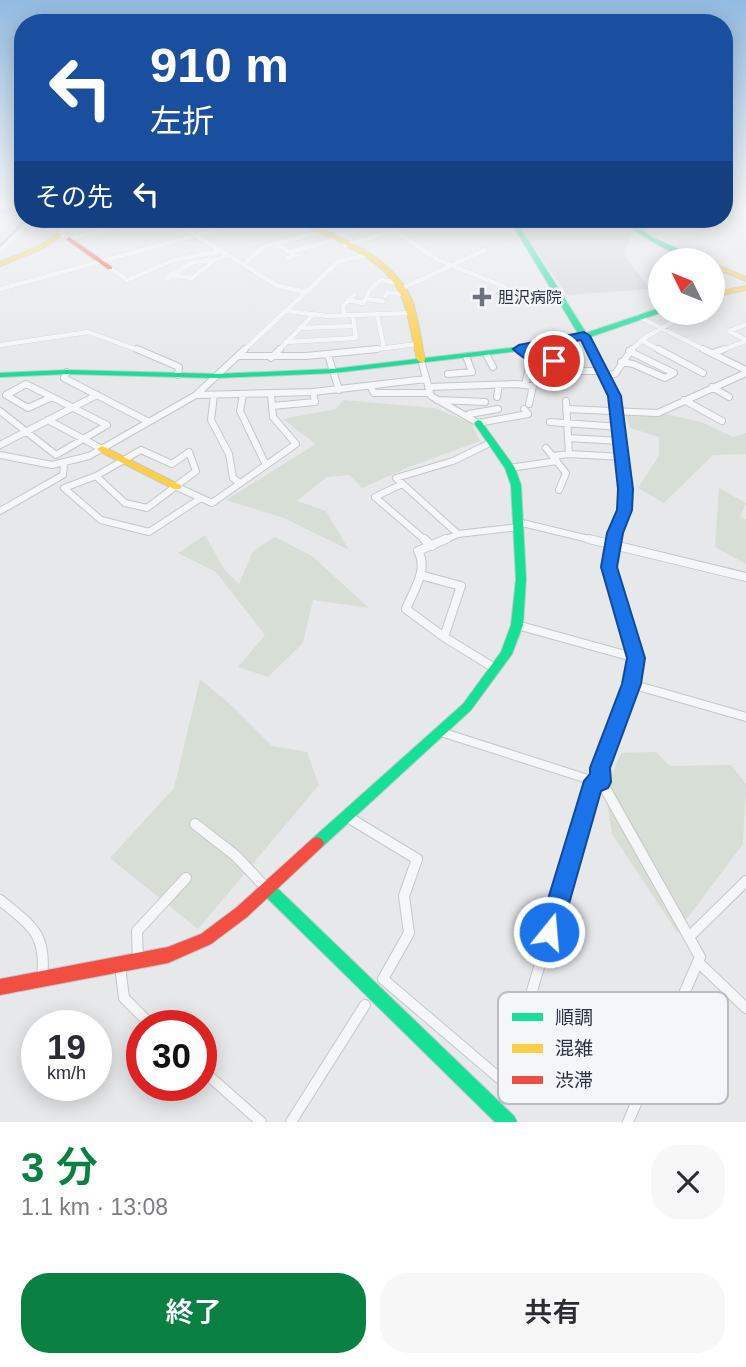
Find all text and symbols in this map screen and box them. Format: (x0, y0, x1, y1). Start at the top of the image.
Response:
text: 910 m (150, 38, 289, 92)
icon: left (35, 42, 126, 133)
text: 左折 (150, 103, 214, 139)
icon: left (127, 175, 165, 213)
text: その先 (35, 182, 113, 212)
north arrow (648, 248, 724, 326)
map controls (648, 248, 725, 325)
marker: 胆沢病院 (472, 287, 492, 307)
place label: 胆沢病院 (498, 289, 562, 306)
pin (524, 331, 584, 391)
icon: arrive (535, 342, 573, 380)
position arrow (512, 895, 586, 969)
legend (498, 992, 728, 1104)
text: 順調 (555, 1007, 593, 1028)
speed limit sign: 30 (126, 1010, 217, 1101)
text: 19 (47, 1027, 86, 1066)
text: 混雑 (555, 1038, 593, 1059)
text: km/h (47, 1063, 86, 1083)
text: 渋滞 (555, 1070, 593, 1091)
text: 3 分 (21, 1144, 98, 1191)
button: close (651, 1145, 725, 1219)
text: 1.1 km · 13:08 (21, 1194, 168, 1220)
button: 終了 (21, 1273, 366, 1353)
button: 共有 (380, 1273, 725, 1353)

